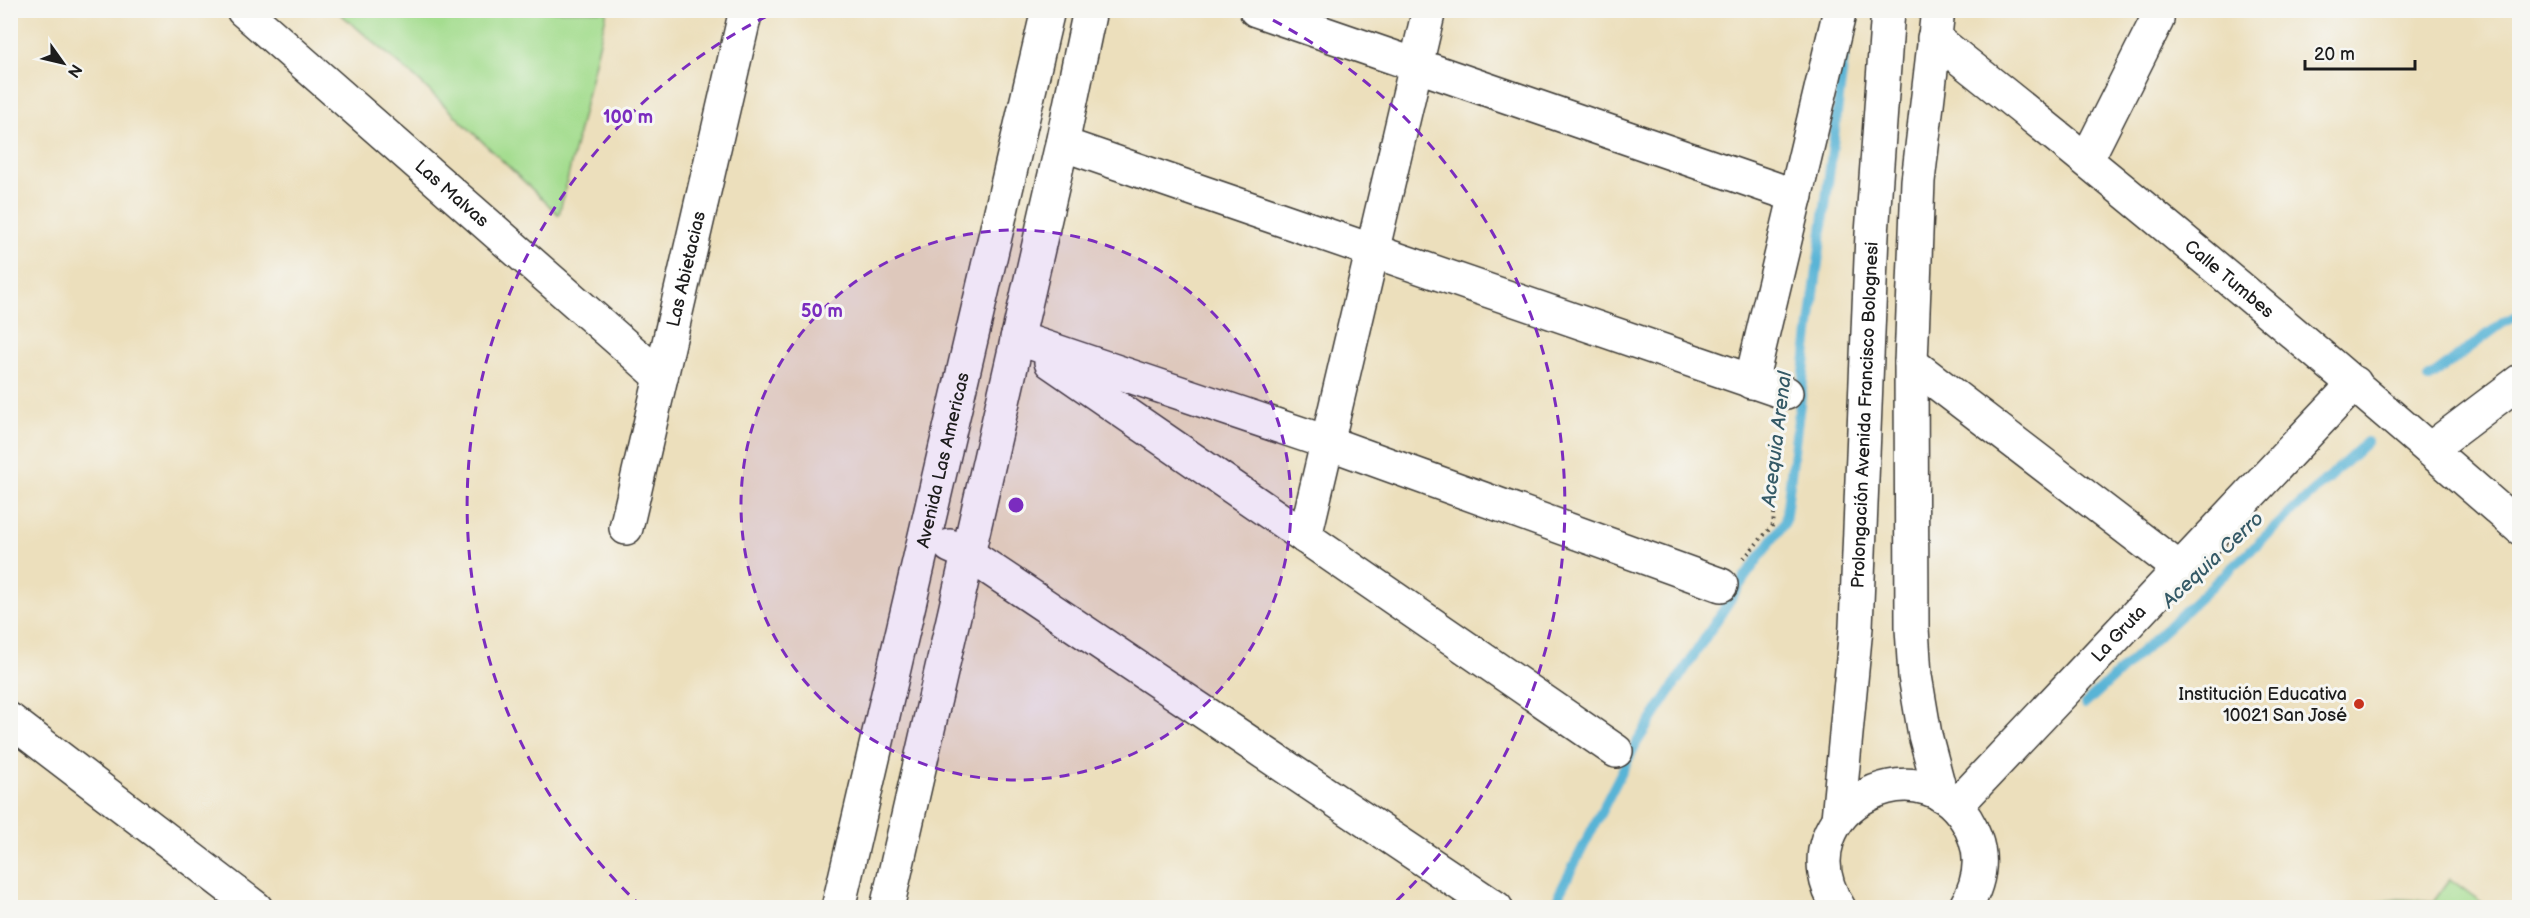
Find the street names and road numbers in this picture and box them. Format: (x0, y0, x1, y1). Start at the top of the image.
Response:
street label: Las Malvas (411, 155, 493, 231)
street label: Las Abietacias (662, 209, 710, 329)
street label: Calle Tumbes (2180, 235, 2278, 322)
street label: Prolongación Avenida Francisco Bolognesi (1847, 241, 1882, 589)
street label: Avenida Las Americas (912, 370, 973, 550)
street label: La Gruta (2087, 601, 2150, 666)

